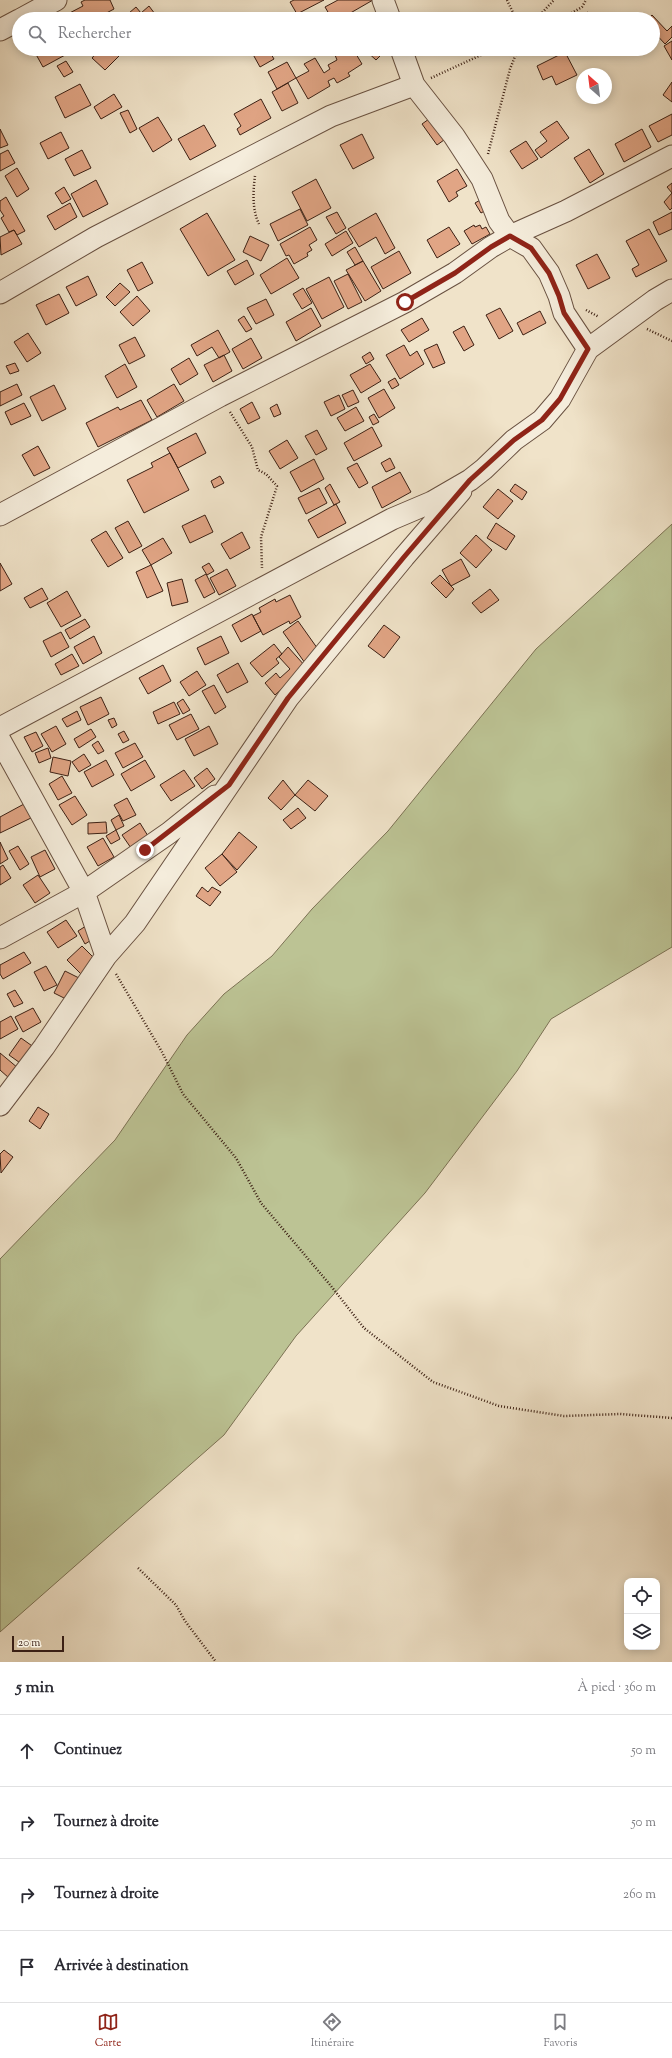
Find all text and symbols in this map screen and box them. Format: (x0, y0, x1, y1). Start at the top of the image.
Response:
search box (12, 12, 660, 56)
icon: search (26, 23, 48, 45)
text: Rechercher (58, 24, 131, 45)
north arrow (576, 68, 612, 104)
route start (396, 293, 414, 311)
route end (136, 841, 154, 859)
map controls (624, 1578, 660, 1650)
button: locate (624, 1578, 660, 1614)
button: layers (624, 1614, 660, 1650)
scale bar (12, 1634, 64, 1653)
text: 20 m (18, 1635, 40, 1651)
text: 5 min (16, 1676, 54, 1700)
text: À pied · 360 m (578, 1679, 656, 1697)
icon: ahead (16, 1740, 38, 1762)
text: Continuez (54, 1740, 122, 1761)
text: 50 m (631, 1742, 656, 1760)
icon: right (16, 1812, 38, 1834)
text: Tournez à droite (54, 1812, 159, 1833)
text: 50 m (631, 1814, 656, 1832)
icon: right (16, 1884, 38, 1906)
text: Tournez à droite (54, 1884, 159, 1905)
text: 260 m (623, 1886, 656, 1904)
icon: arrive (16, 1956, 38, 1978)
text: Arrivée à destination (54, 1956, 189, 1977)
tab: Carte (95, 2011, 121, 2051)
tab: Itinéraire (311, 2011, 354, 2051)
tab: Favoris (543, 2011, 577, 2051)

